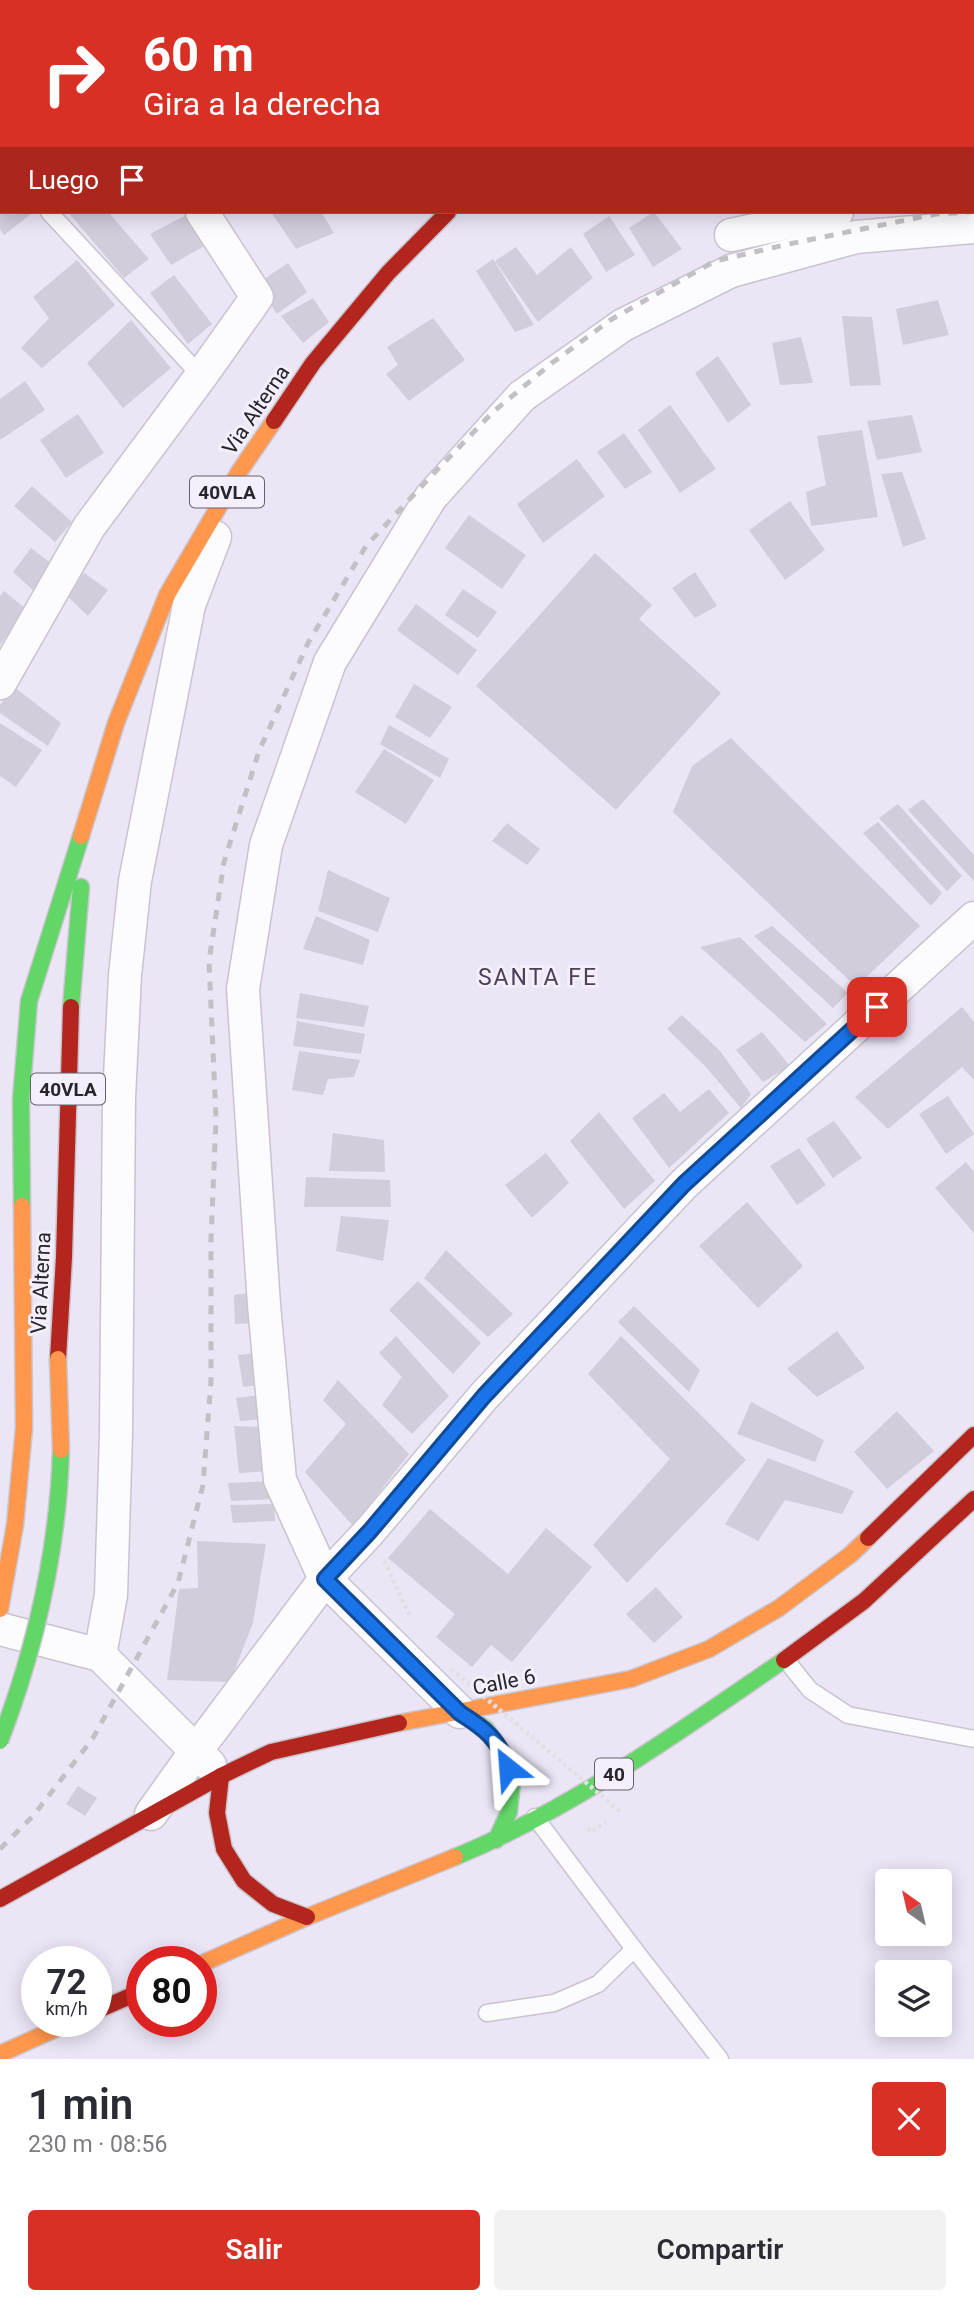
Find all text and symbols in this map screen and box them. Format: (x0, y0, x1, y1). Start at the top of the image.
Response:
text: 60 m (143, 26, 254, 83)
icon: right (28, 28, 119, 119)
text: Gira a la derecha (143, 85, 381, 123)
icon: arrive (113, 161, 151, 199)
text: Luego (28, 165, 99, 195)
street label: Via Alterna (218, 361, 294, 459)
road number: 40VLA (190, 477, 264, 508)
district label: SANTA FE (478, 964, 598, 991)
pin (847, 977, 907, 1037)
icon: arrive (858, 988, 896, 1026)
road number: 40VLA (31, 1074, 105, 1105)
street label: Via Alterna (26, 1231, 56, 1335)
street label: Calle 6 (471, 1664, 537, 1700)
position arrow (471, 1731, 545, 1805)
road number: 40 (595, 1758, 633, 1790)
north arrow (875, 1869, 952, 1946)
map controls (875, 1869, 952, 2037)
speed limit sign: 80 (126, 1946, 217, 2037)
button: layers (875, 1960, 952, 2037)
text: 72 (46, 1962, 87, 2003)
text: km/h (45, 1998, 88, 2019)
text: 1 min (28, 2080, 133, 2129)
button: close (872, 2082, 946, 2156)
text: 230 m · 08:56 (28, 2131, 167, 2158)
button: Salir (28, 2210, 480, 2290)
button: Compartir (494, 2210, 946, 2290)

